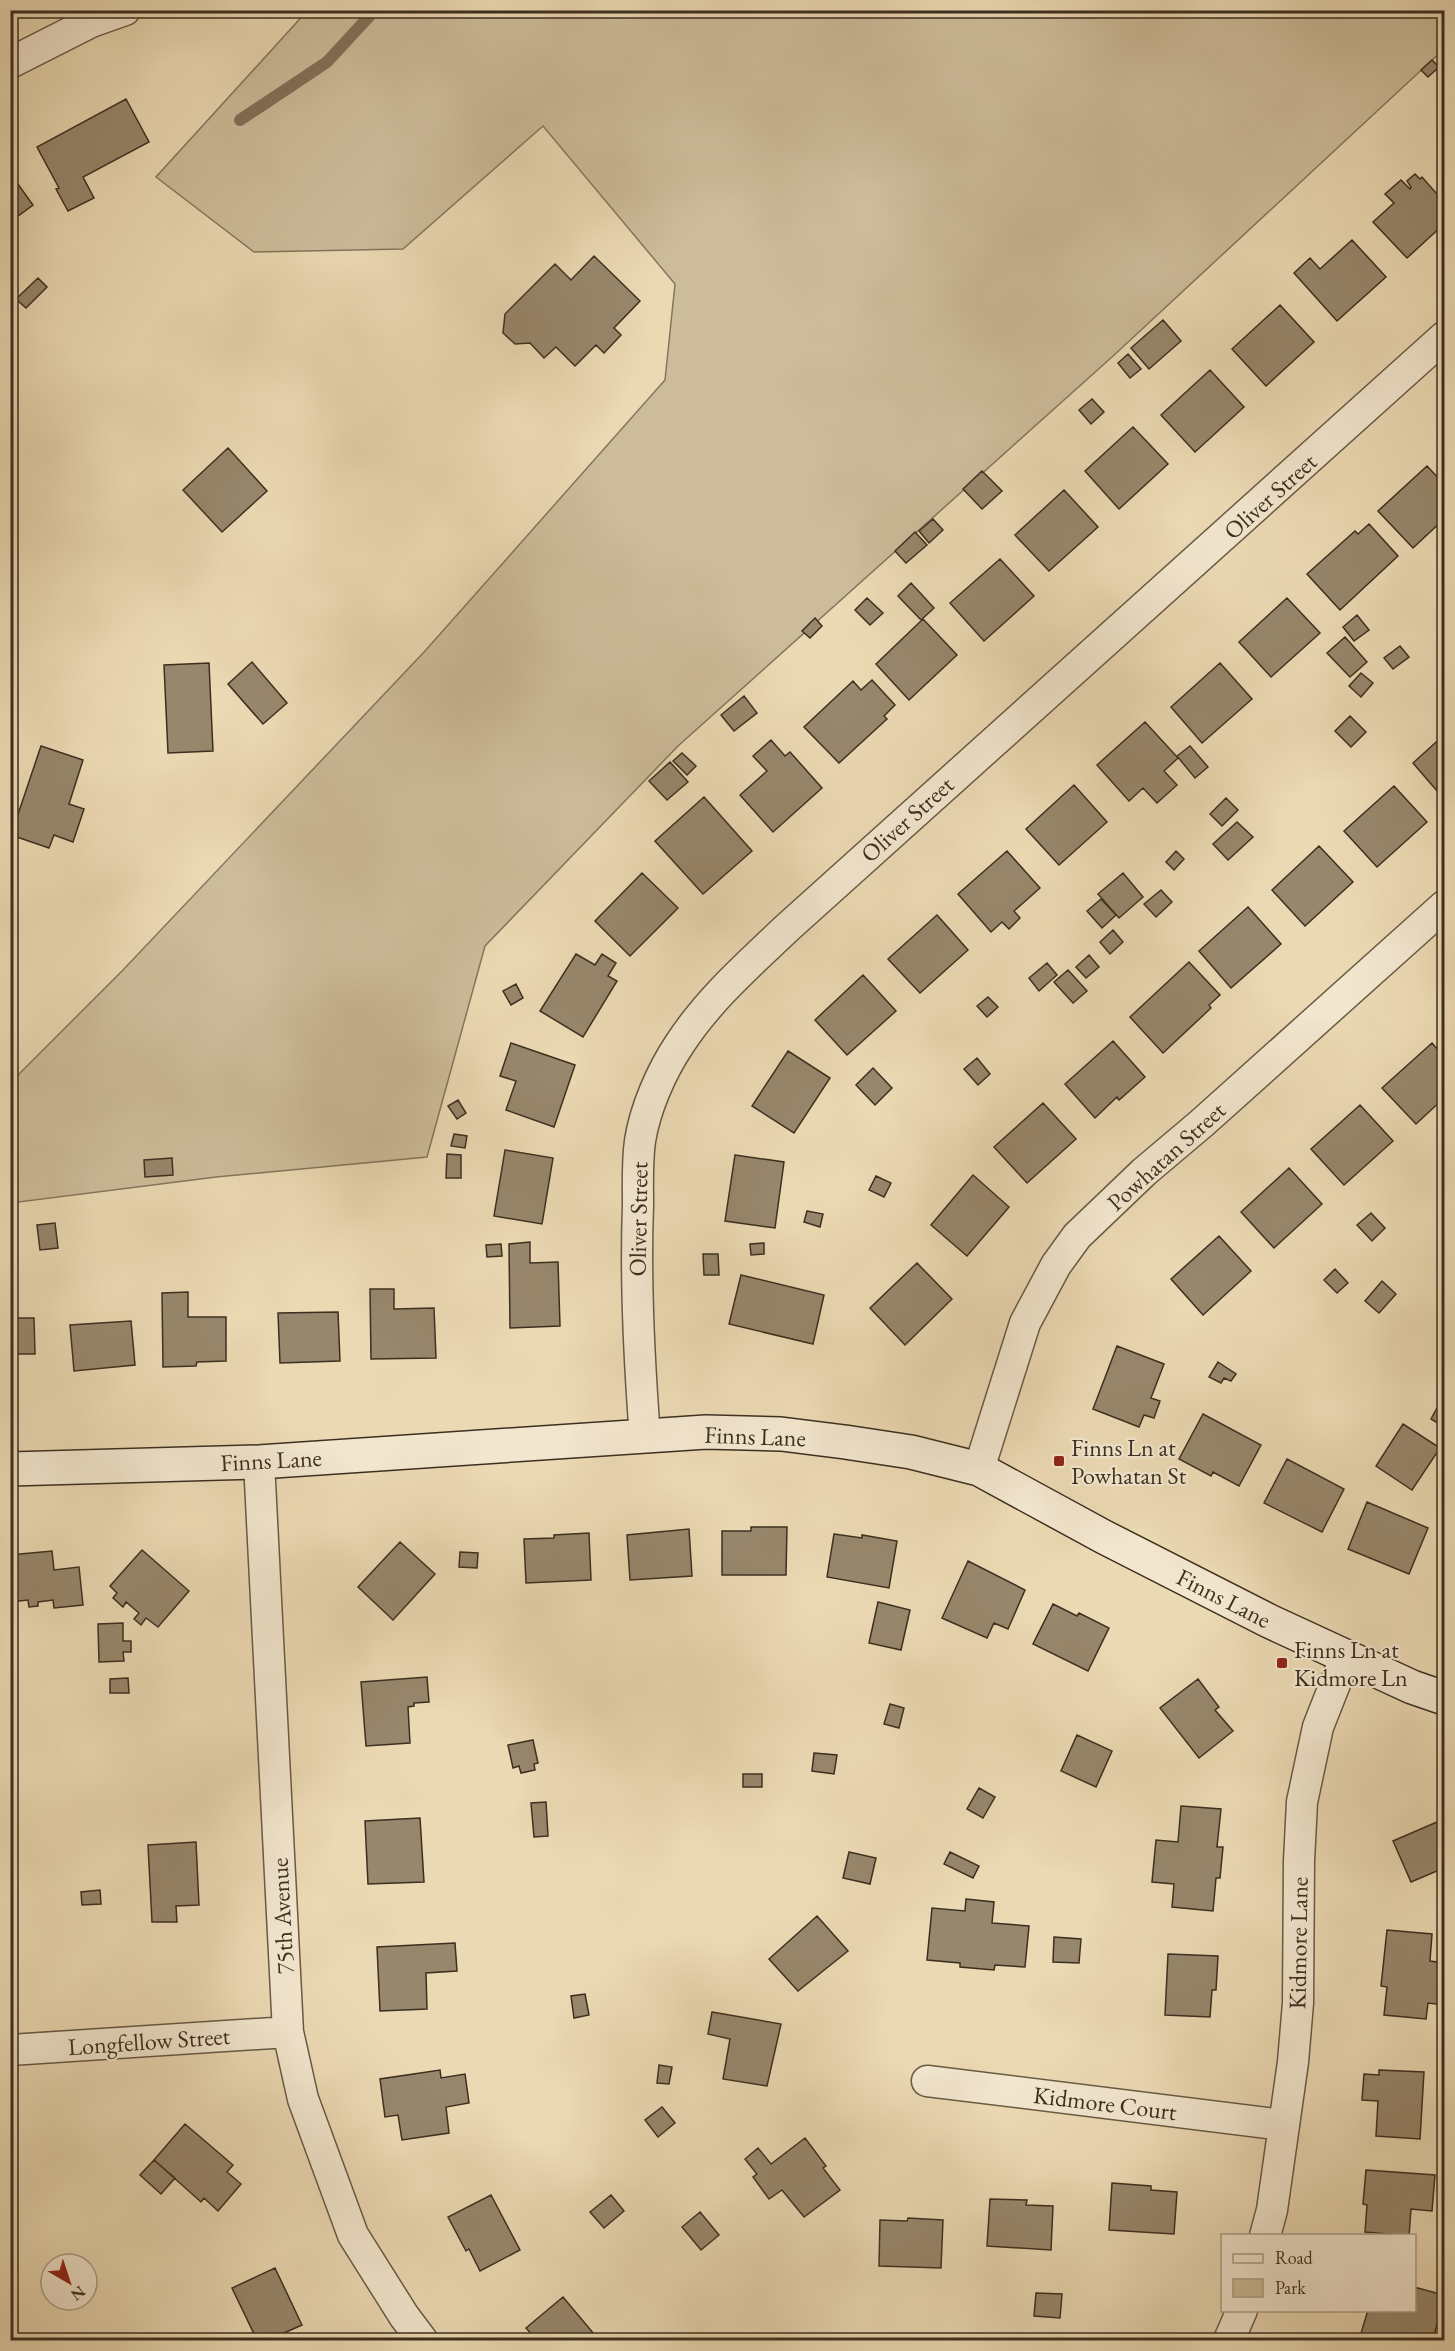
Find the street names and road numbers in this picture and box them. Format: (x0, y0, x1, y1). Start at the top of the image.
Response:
street label: Oliver Street (1217, 446, 1323, 546)
street label: Oliver Street (854, 769, 960, 869)
street label: Powhatan Street (1100, 1094, 1232, 1217)
street label: Oliver Street (622, 1161, 655, 1277)
street label: Finns Lane (704, 1419, 806, 1453)
street label: Finns Lane (219, 1442, 323, 1478)
street label: Finns Lane (1172, 1561, 1276, 1635)
street label: 75th Avenue (263, 1857, 301, 1975)
street label: Kidmore Lane (1281, 1876, 1315, 2010)
street label: Longfellow Street (67, 2020, 232, 2062)
street label: Kidmore Court (1032, 2079, 1179, 2127)

